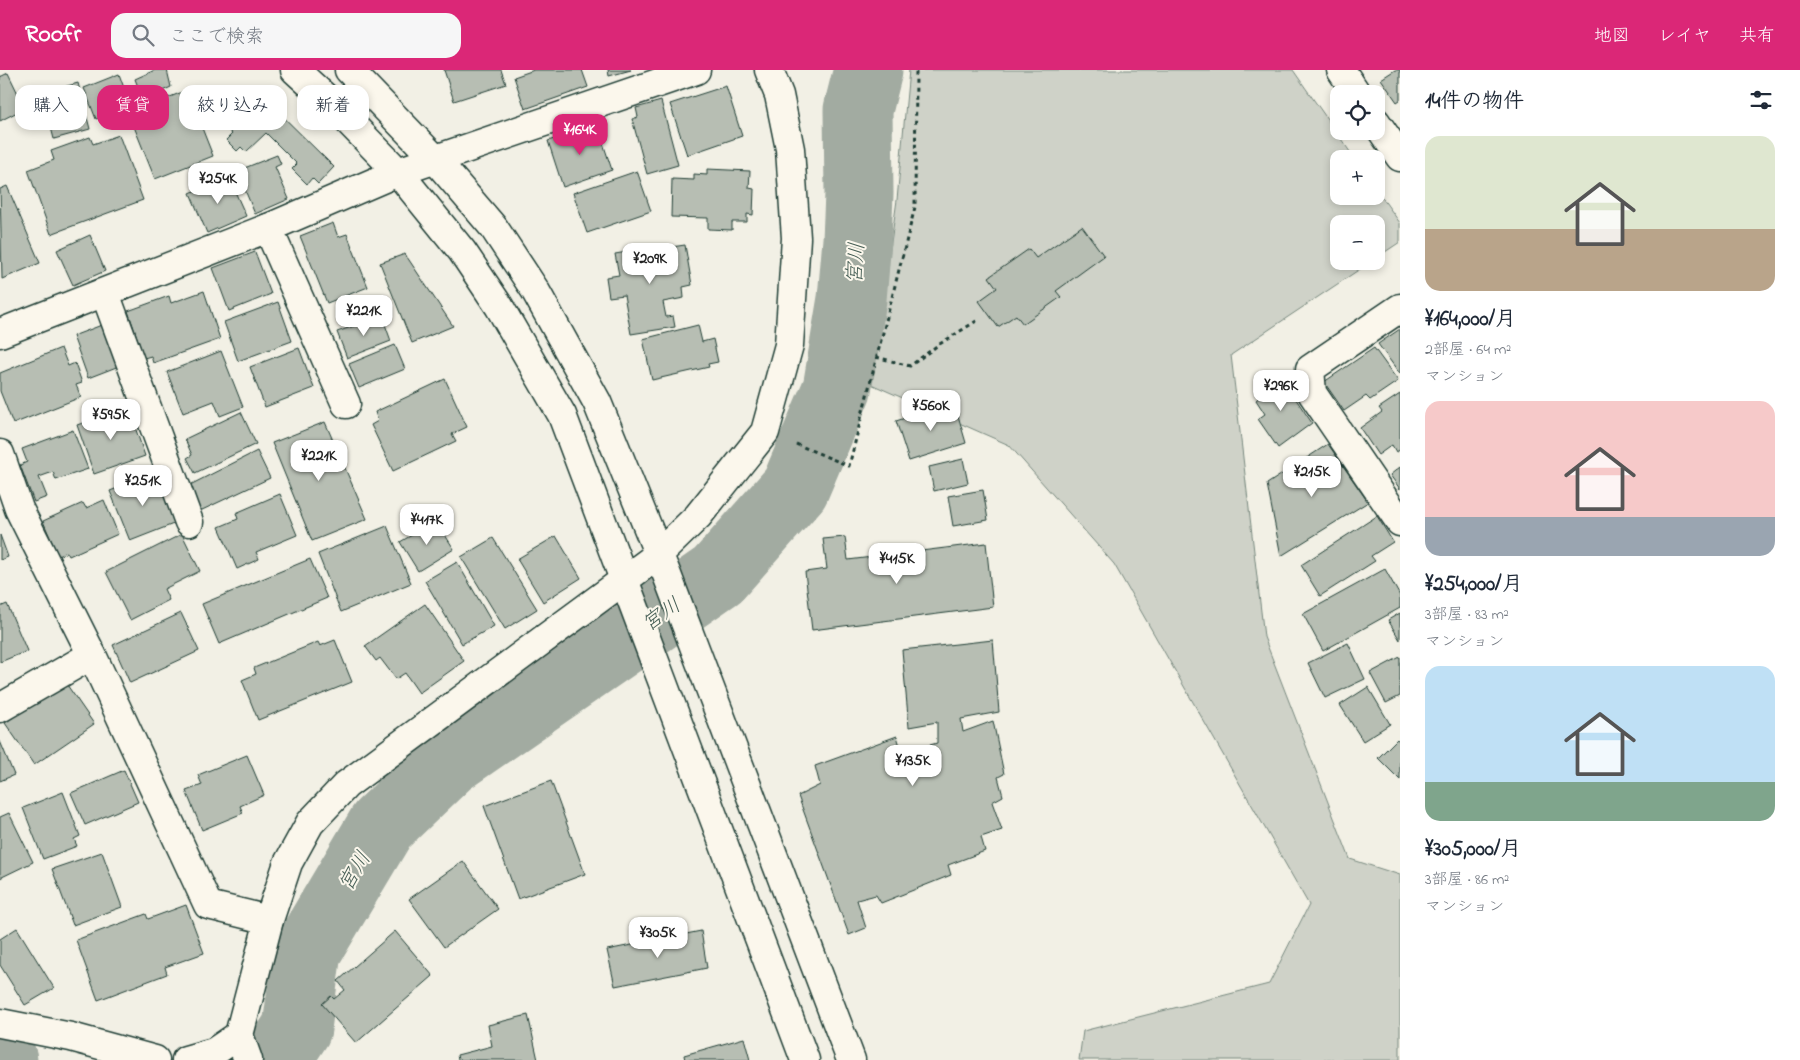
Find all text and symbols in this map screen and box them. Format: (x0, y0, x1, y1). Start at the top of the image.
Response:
search box (111, 13, 461, 58)
text: Roofr (25, 18, 81, 53)
icon: search (129, 21, 157, 49)
text: ここで検索 (169, 24, 264, 51)
text: 地図 (1594, 24, 1630, 50)
text: レイヤ (1658, 24, 1711, 50)
text: 共有 (1739, 24, 1775, 50)
chip: 購入 (15, 85, 87, 130)
chip: 賃貸 (97, 85, 169, 130)
chip: 絞り込み (179, 85, 287, 130)
chip: 新着 (297, 85, 369, 130)
map controls (1330, 85, 1385, 270)
button: locate (1330, 85, 1385, 140)
icon: filters (1747, 86, 1775, 114)
text: 14件の物件 (1425, 87, 1524, 117)
pin: ¥164K (545, 114, 615, 156)
text: ¥164K (564, 118, 596, 142)
button: + (1330, 150, 1385, 205)
pin: ¥254K (183, 162, 253, 205)
text: ¥254K (199, 167, 237, 191)
icon: home (1555, 169, 1645, 259)
button: − (1330, 215, 1385, 270)
water label: 宮川 (841, 241, 873, 285)
pin: ¥209K (615, 242, 685, 285)
text: ¥209K (633, 247, 667, 271)
pin: ¥221K (329, 294, 399, 337)
text: ¥221K (347, 299, 382, 323)
text: ¥164,000/月 (1425, 305, 1516, 335)
text: 2部屋 · 64 m² (1425, 338, 1511, 362)
text: マンション (1425, 365, 1504, 389)
pin: ¥296K (1246, 370, 1316, 412)
text: ¥296K (1264, 374, 1298, 398)
pin: ¥560K (896, 390, 966, 432)
text: ¥560K (912, 394, 950, 418)
pin: ¥595K (76, 398, 146, 441)
text: ¥595K (92, 403, 130, 427)
icon: home (1555, 434, 1645, 524)
pin: ¥221K (284, 440, 354, 482)
text: ¥221K (302, 444, 337, 468)
pin: ¥215K (1277, 456, 1347, 498)
text: ¥215K (1294, 460, 1330, 484)
pin: ¥251K (108, 464, 178, 507)
text: ¥251K (125, 469, 161, 493)
pin: ¥417K (392, 504, 462, 546)
text: ¥417K (411, 508, 443, 532)
pin: ¥415K (862, 542, 932, 585)
text: ¥415K (880, 547, 914, 571)
text: ¥254,000/月 (1425, 570, 1523, 600)
water label: 宮川 (636, 591, 688, 640)
text: 3部屋 · 83 m² (1425, 603, 1509, 627)
text: マンション (1425, 630, 1504, 654)
icon: home (1555, 699, 1645, 789)
pin: ¥135K (878, 744, 948, 787)
text: ¥135K (896, 749, 930, 773)
text: ¥305,000/月 (1425, 835, 1521, 865)
water label: 宮川 (332, 846, 379, 898)
text: 3部屋 · 86 m² (1425, 868, 1509, 892)
text: マンション (1425, 895, 1504, 919)
pin: ¥305K (623, 916, 693, 959)
text: ¥305K (640, 921, 676, 945)

